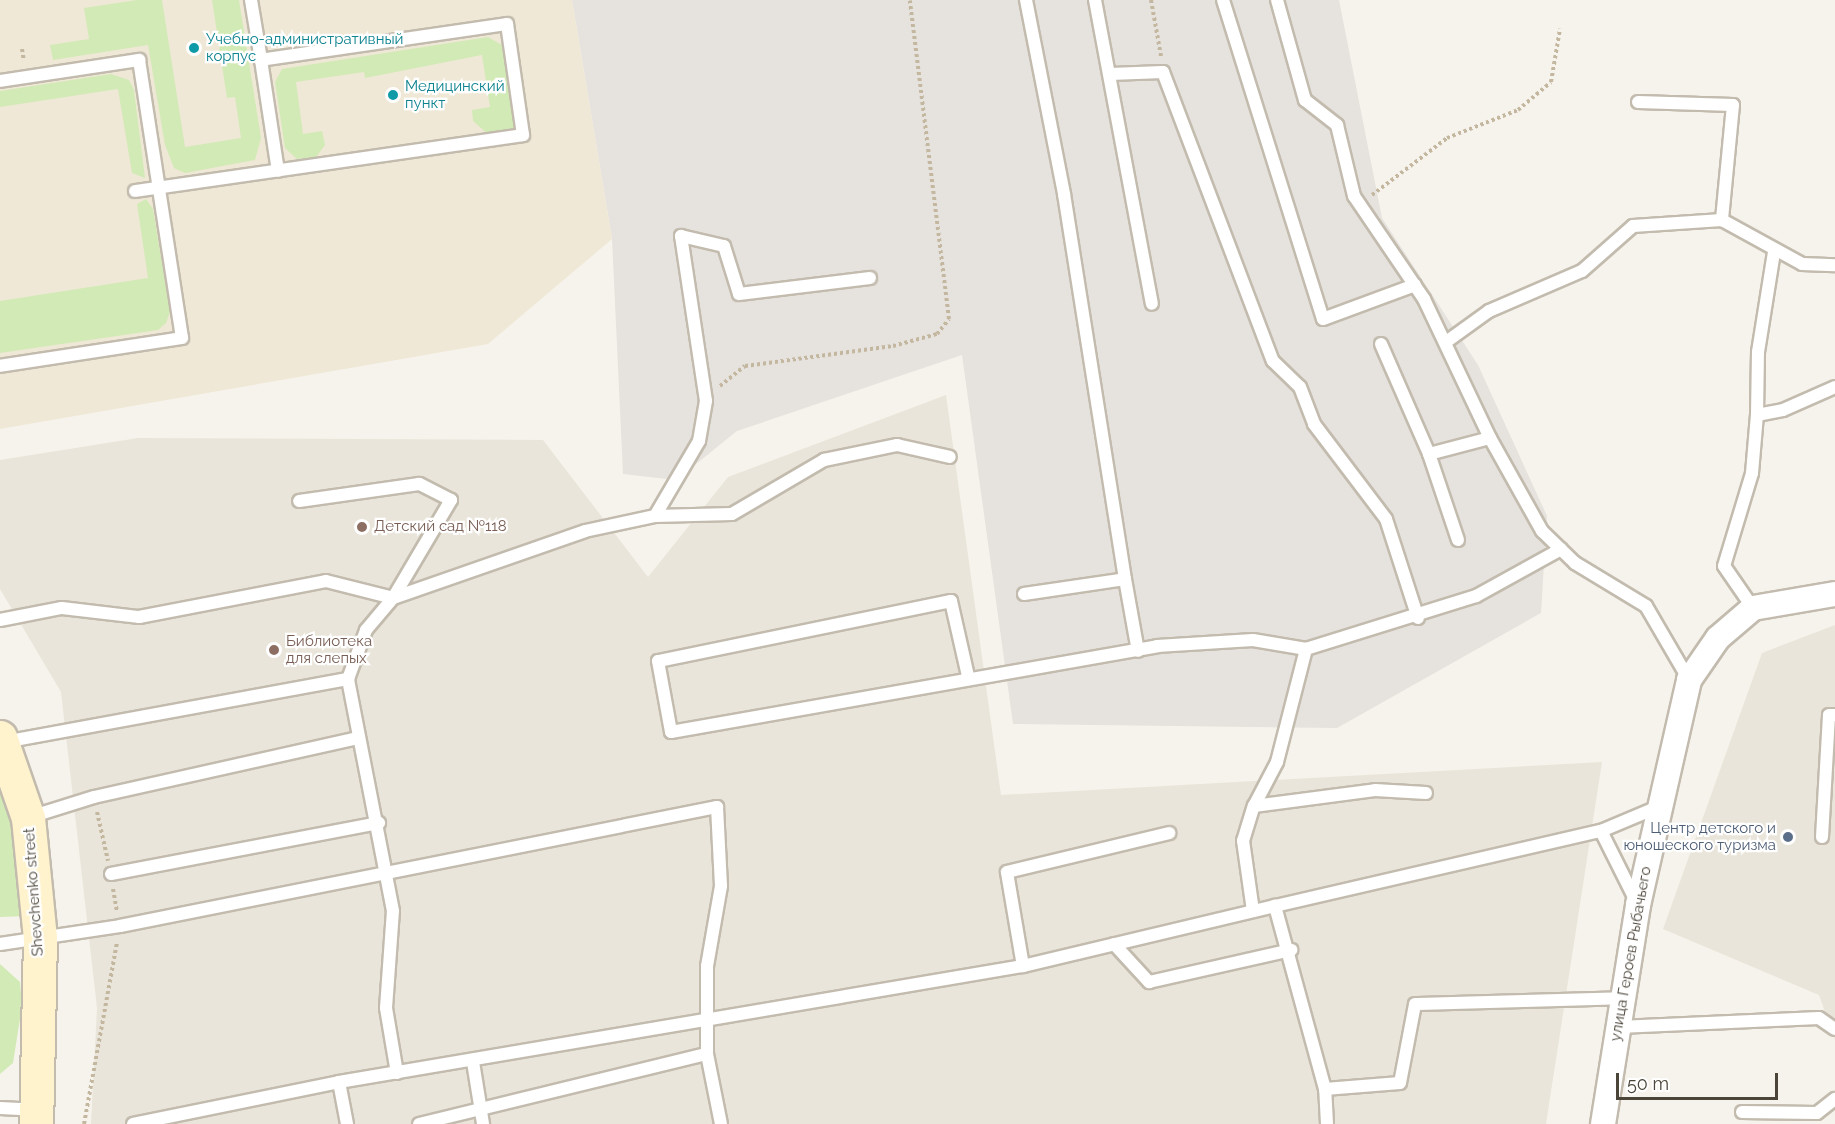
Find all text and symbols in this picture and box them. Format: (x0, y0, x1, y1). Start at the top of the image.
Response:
place label: Учебно-административный корпус (206, 30, 403, 65)
marker: Учебно-административный корпус (187, 41, 201, 55)
place label: Медицинский пункт (405, 77, 505, 112)
marker: Медицинский пункт (386, 88, 400, 102)
place label: Детский сад №118 (374, 518, 507, 536)
marker: Детский сад №118 (355, 520, 369, 534)
place label: Библиотека для слепых (286, 632, 372, 667)
marker: Библиотека для слепых (267, 643, 281, 657)
place label: Центр детского и юношеского туризма (1623, 819, 1776, 854)
street label: Shevchenko street (21, 827, 47, 957)
marker: Центр детского и юношеского туризма (1781, 830, 1795, 844)
street label: улица Героев Рыбачьего (1607, 865, 1655, 1043)
scale bar (1619, 1061, 1781, 1099)
text: 50 m (1627, 1073, 1669, 1094)

